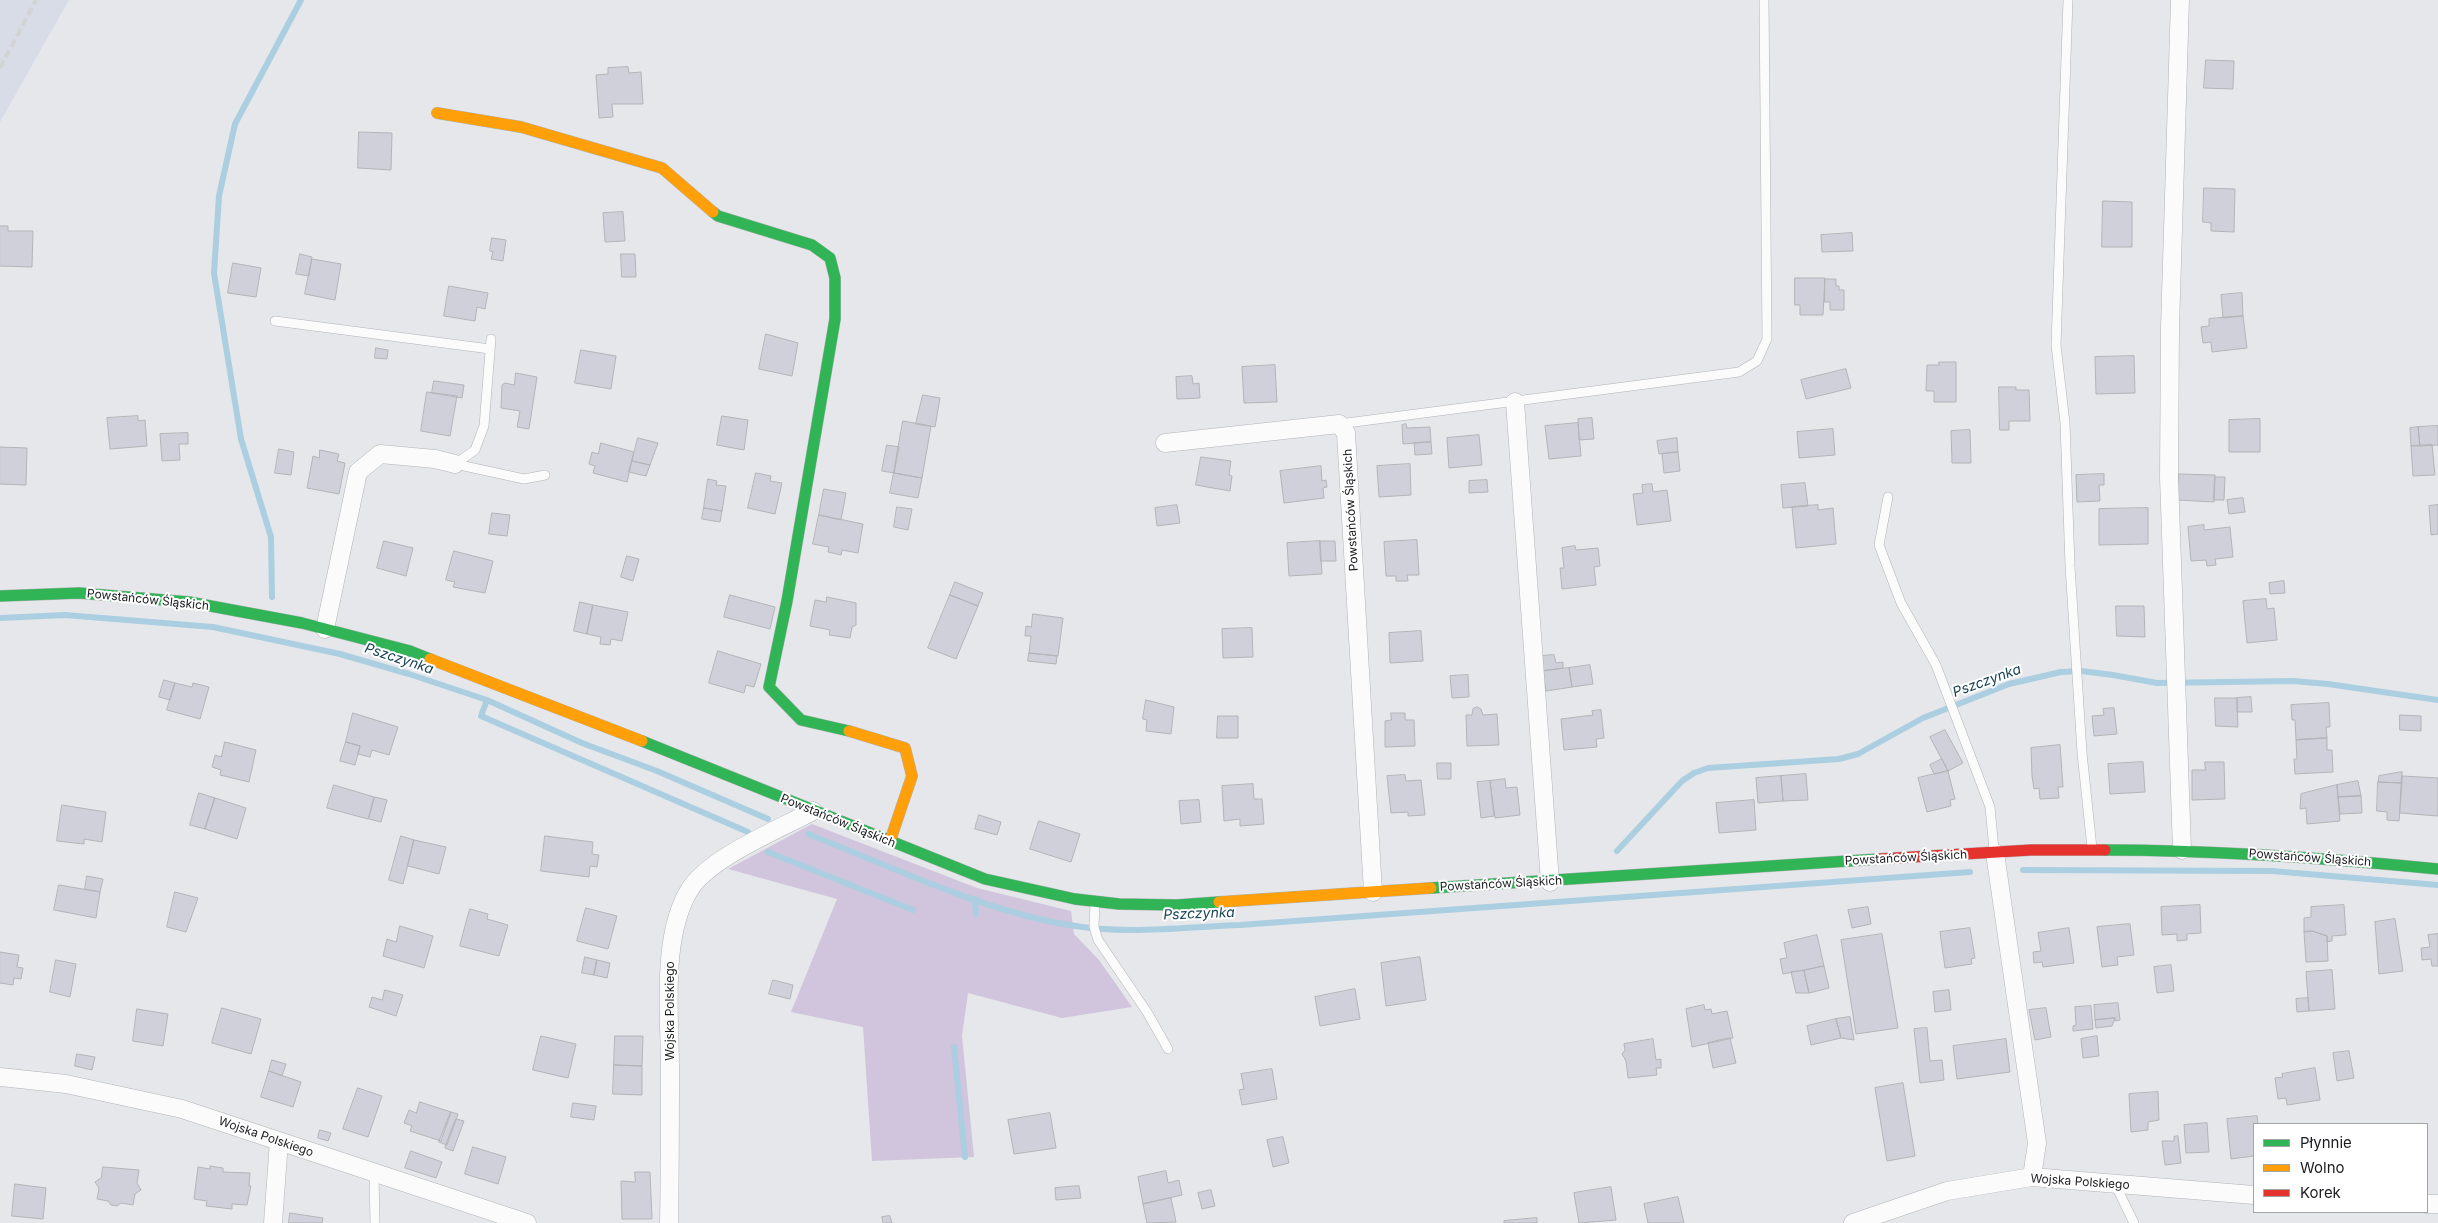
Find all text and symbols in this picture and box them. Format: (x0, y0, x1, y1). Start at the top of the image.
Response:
street label: Powstańców Śląskich (1341, 448, 1361, 572)
street label: Powstańców Śląskich (86, 586, 210, 614)
water label: Pszczynka (362, 640, 436, 678)
water label: Pszczynka (1951, 661, 2023, 701)
street label: Powstańców Śląskich (778, 791, 898, 851)
street label: Powstańców Śląskich (2248, 847, 2372, 869)
street label: Powstańców Śląskich (1844, 848, 1968, 868)
street label: Powstańców Śląskich (1439, 874, 1563, 894)
water label: Pszczynka (1163, 904, 1235, 924)
street label: Wojska Polskiego (663, 961, 677, 1061)
street label: Wojska Polskiego (217, 1114, 315, 1160)
legend (2253, 1123, 2428, 1213)
text: Płynnie (2300, 1133, 2352, 1152)
text: Wolno (2300, 1158, 2345, 1177)
street label: Wojska Polskiego (2030, 1171, 2130, 1193)
text: Korek (2300, 1183, 2341, 1202)

